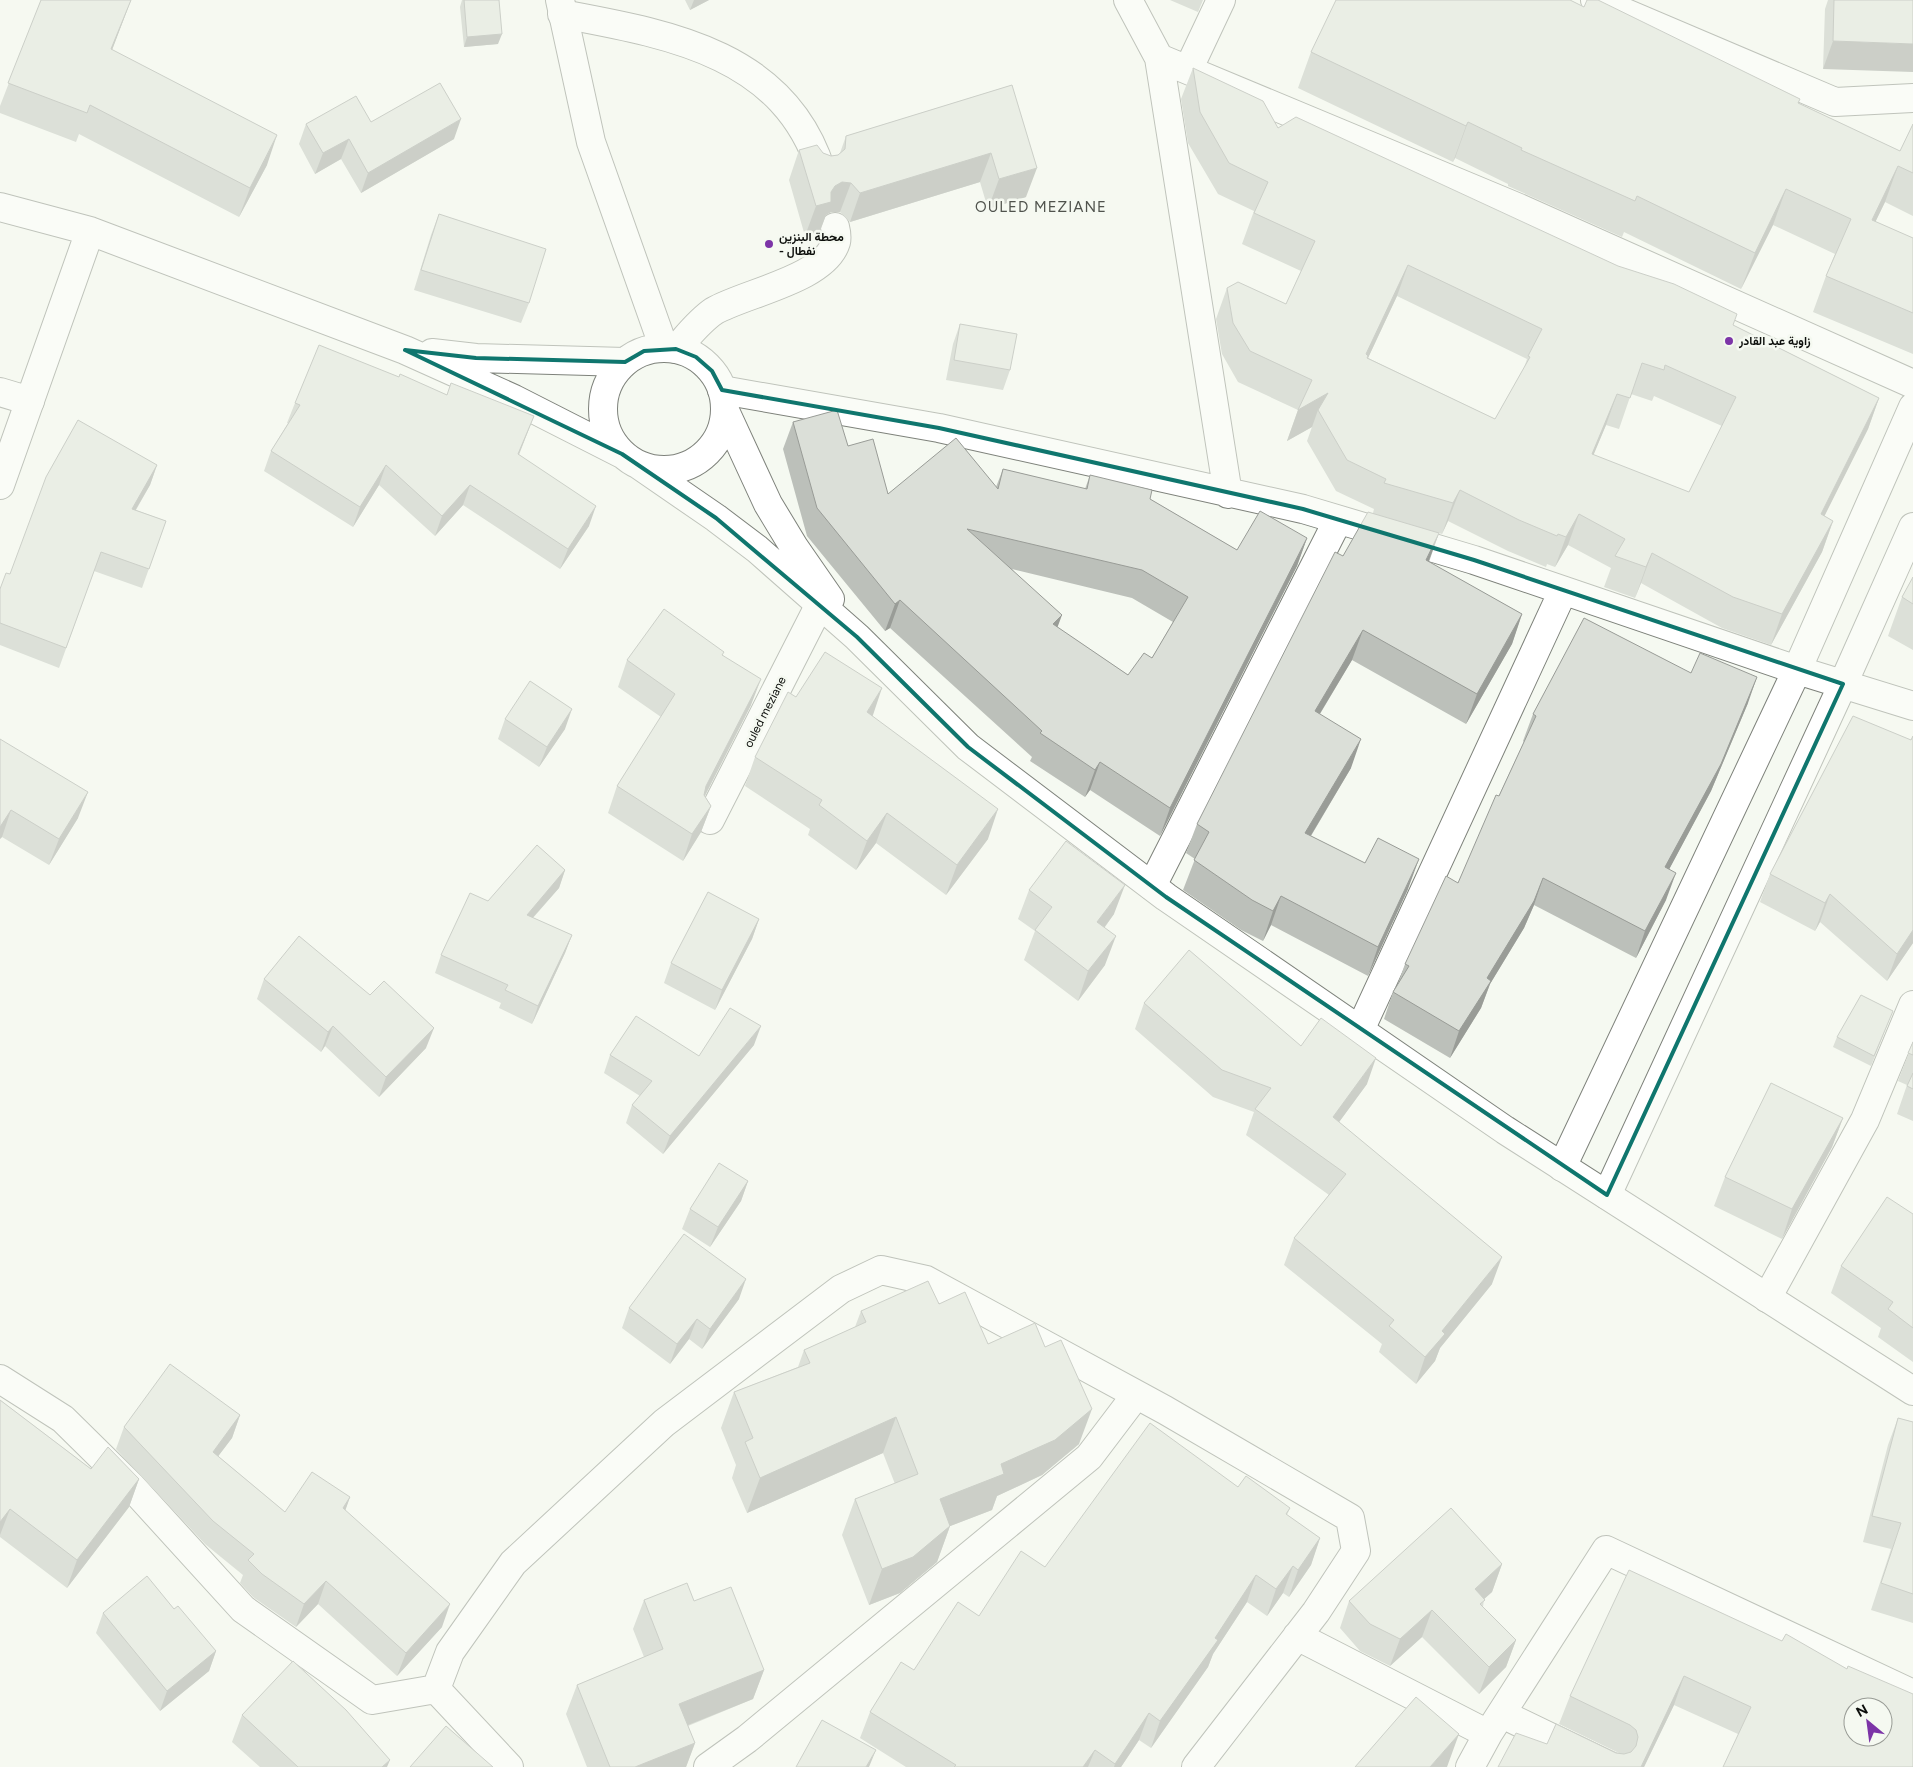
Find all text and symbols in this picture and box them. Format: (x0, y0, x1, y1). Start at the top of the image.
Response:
district label: OULED MEZIANE (975, 198, 1107, 216)
place label: محطة البنزين - نفطال (779, 230, 844, 258)
marker: محطة البنزين - نفطال (763, 238, 775, 250)
place label: زاوية عبد القادر (1738, 334, 1811, 349)
marker: زاوية عبد القادر (1723, 335, 1735, 347)
street label: ouled meziane (741, 674, 789, 750)
north arrow (1843, 1697, 1893, 1747)
text: N (1853, 1701, 1871, 1721)

